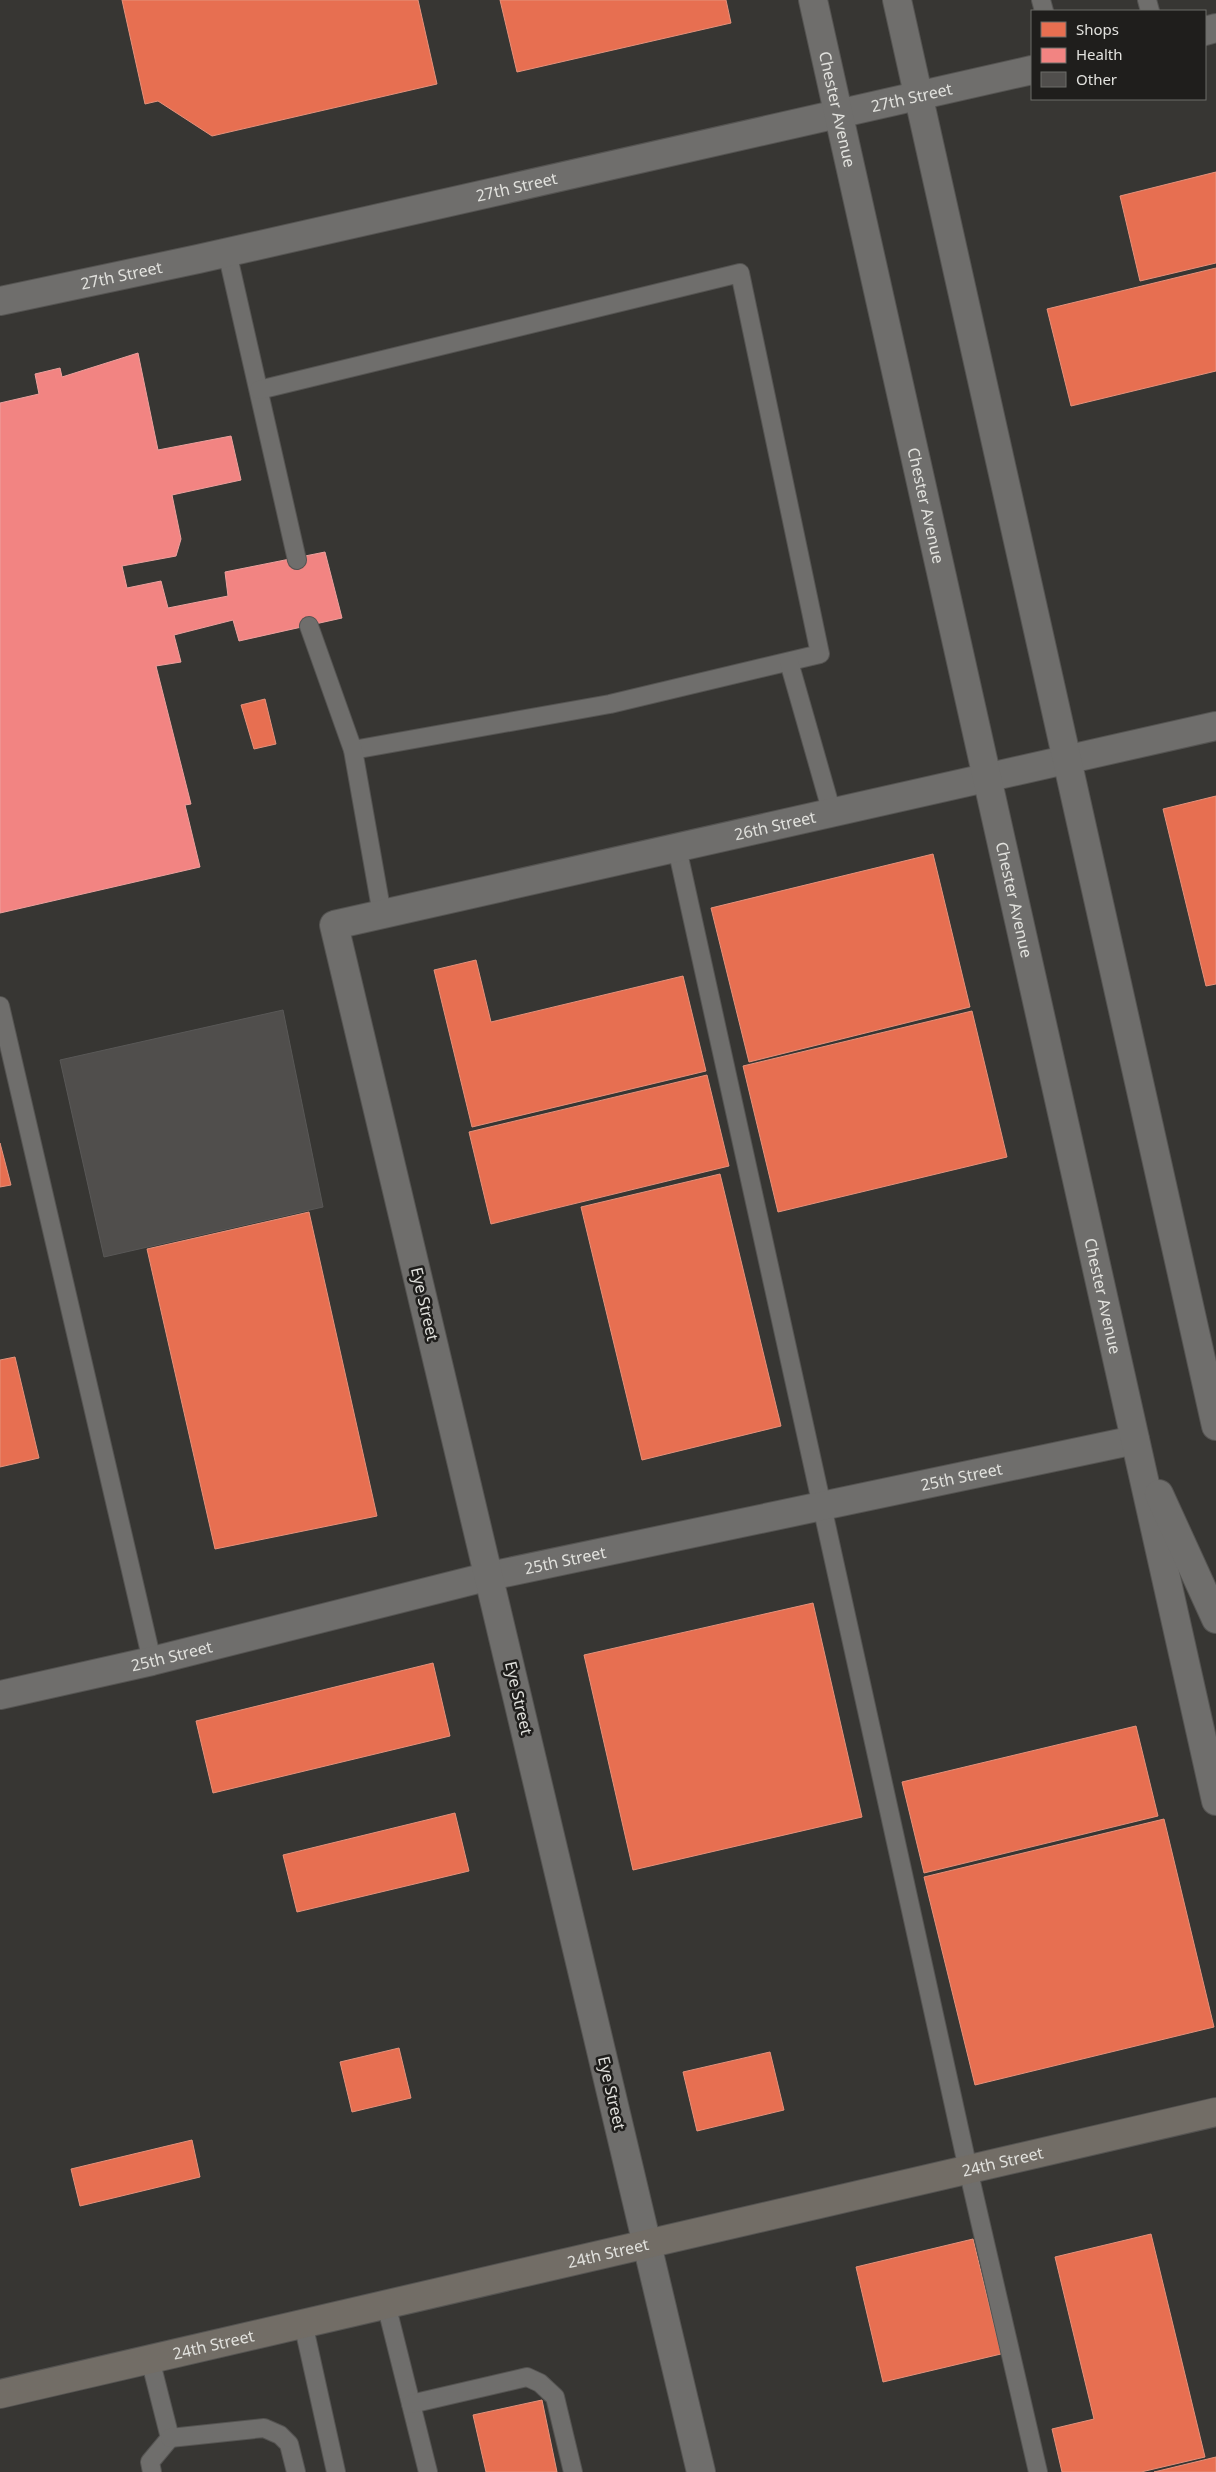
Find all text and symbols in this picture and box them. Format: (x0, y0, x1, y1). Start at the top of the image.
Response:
legend (1031, 10, 1206, 100)
text: Shops (1076, 19, 1119, 39)
text: Health (1076, 44, 1123, 64)
street label: Chester Avenue (814, 49, 861, 170)
text: Other (1076, 69, 1117, 89)
street label: 27th Street (869, 77, 955, 117)
street label: 27th Street (474, 167, 560, 207)
street label: 27th Street (78, 256, 164, 295)
street label: Chester Avenue (902, 445, 950, 566)
street label: 26th Street (732, 806, 818, 845)
street label: Chester Avenue (991, 840, 1038, 960)
street label: Chester Avenue (1079, 1236, 1127, 1356)
street label: Eye Street (406, 1265, 444, 1343)
street label: 25th Street (919, 1457, 1004, 1496)
street label: 25th Street (522, 1541, 608, 1579)
street label: 25th Street (129, 1635, 215, 1676)
street label: Eye Street (500, 1659, 538, 1737)
street label: Eye Street (593, 2054, 631, 2132)
street label: 24th Street (960, 2141, 1045, 2182)
street label: 24th Street (565, 2233, 651, 2273)
street label: 24th Street (170, 2324, 256, 2365)

